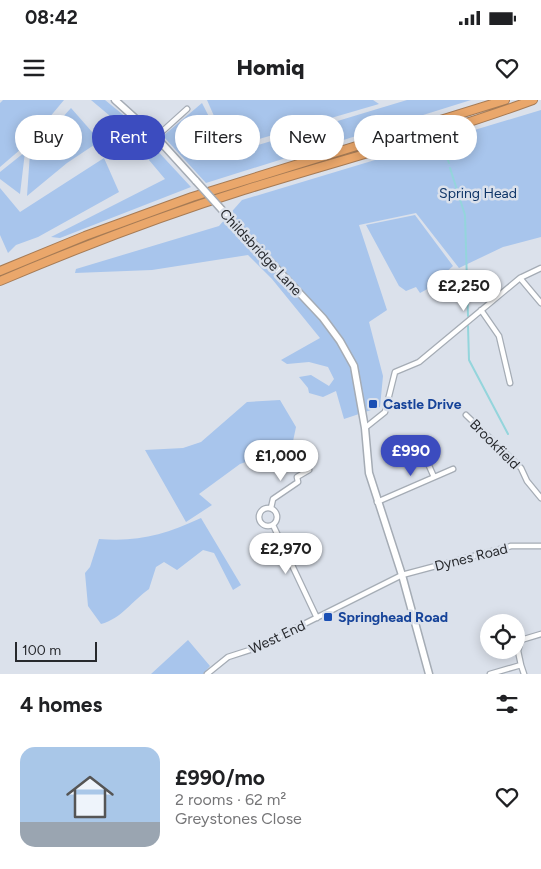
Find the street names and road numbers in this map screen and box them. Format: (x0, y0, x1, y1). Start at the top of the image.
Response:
street label: Childsbridge Lane (216, 205, 305, 300)
street label: Brookfield (466, 416, 523, 473)
street label: Dynes Road (433, 540, 509, 575)
street label: West End (246, 617, 308, 658)

